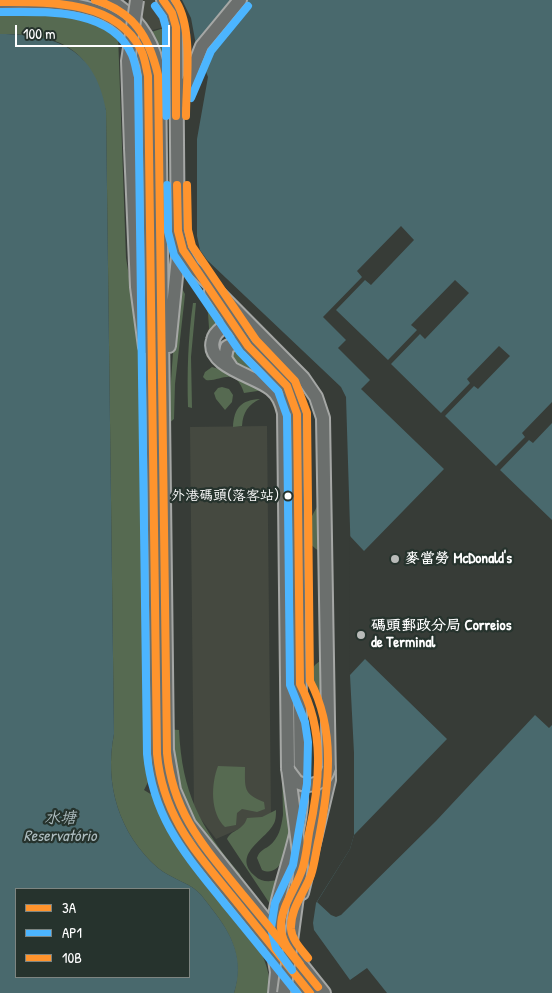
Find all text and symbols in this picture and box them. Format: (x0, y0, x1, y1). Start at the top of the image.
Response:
scale bar (18, 15, 172, 47)
text: 100 m (23, 23, 56, 44)
place label: 外港碼頭(落客站) (171, 488, 279, 504)
marker: 外港碼頭(落客站) (283, 491, 293, 501)
place label: 麥當勞 McDonald's (405, 550, 512, 568)
marker: 麥當勞 McDonald's (389, 553, 401, 565)
place label: 碼頭郵政分局 Correios de Terminal (371, 617, 511, 652)
marker: 碼頭郵政分局 Correios de Terminal (355, 629, 367, 641)
water label: 水塘 Reservatório (23, 809, 97, 847)
legend (15, 888, 190, 978)
text: 3A (62, 897, 76, 918)
text: AP1 (62, 922, 82, 943)
text: 10B (62, 947, 82, 968)

